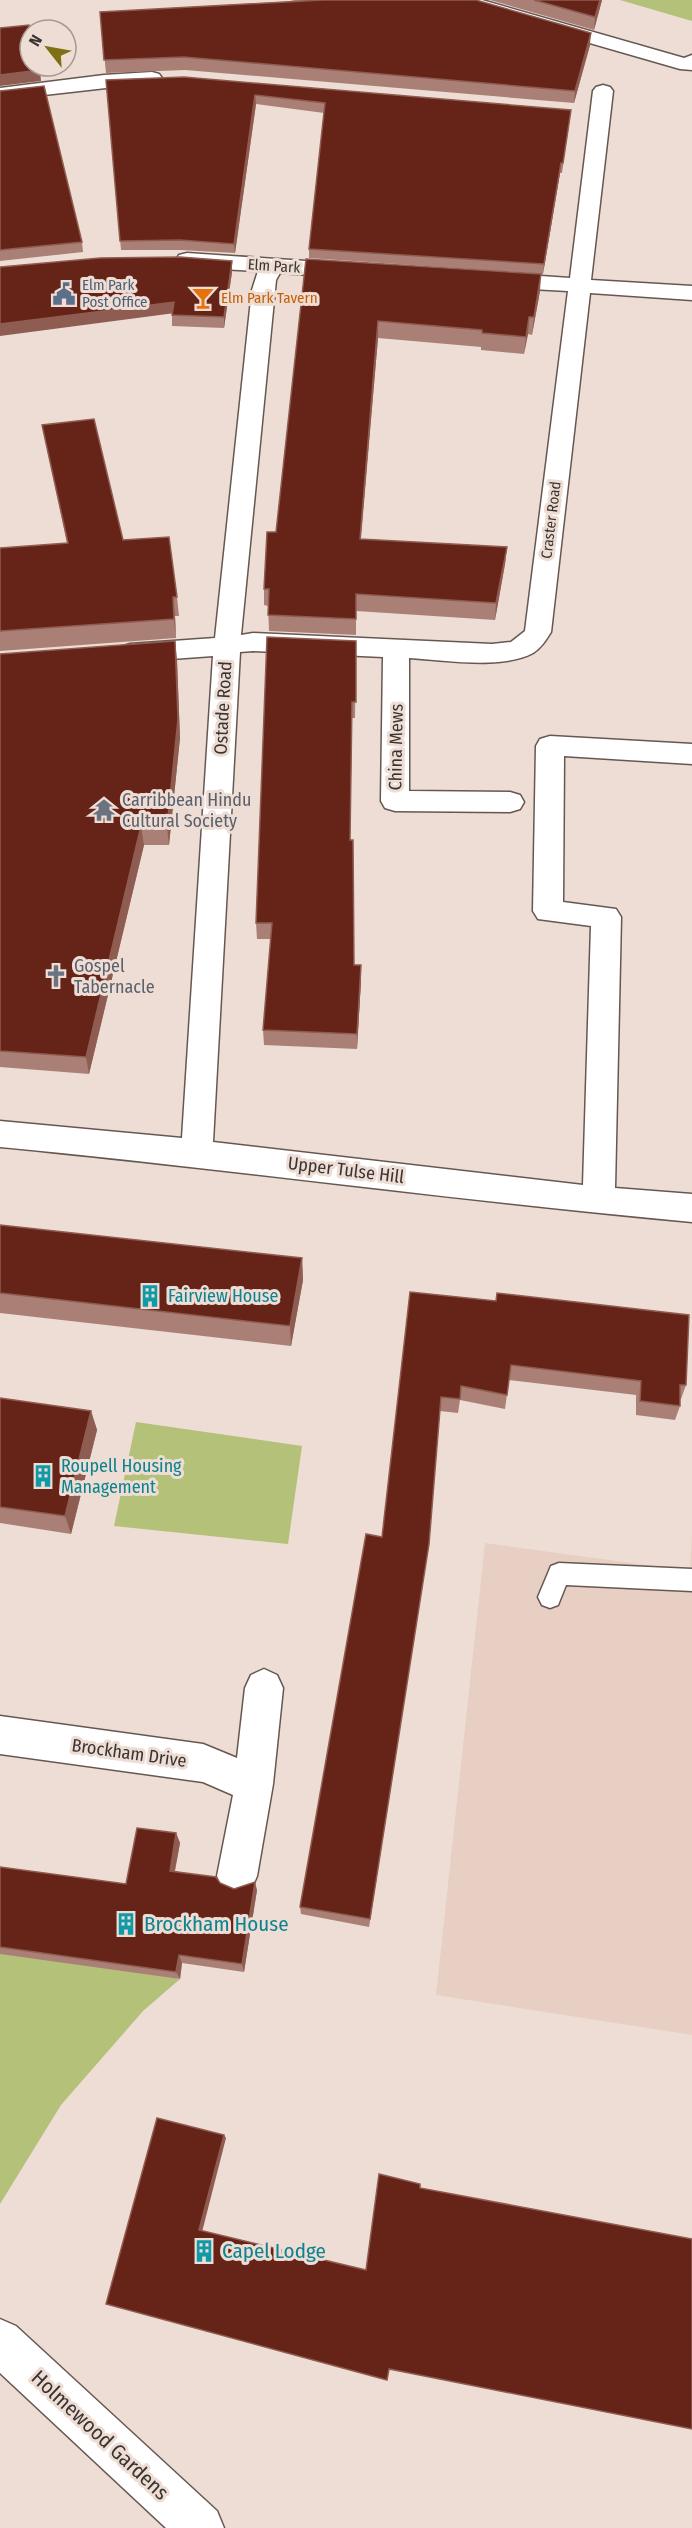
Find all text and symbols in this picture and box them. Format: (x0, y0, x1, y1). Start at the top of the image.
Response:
north arrow (18, 18, 78, 78)
text: N (25, 32, 46, 50)
street label: Elm Park (247, 255, 301, 277)
place label: Elm Park Post Office (82, 276, 148, 311)
public building icon: Elm Park Post Office (51, 281, 77, 307)
bar icon: Elm Park Tavern (190, 285, 216, 311)
place label: Elm Park Tavern (221, 289, 318, 307)
street label: Craster Road (537, 480, 565, 560)
street label: Ostade Road (210, 661, 236, 755)
street label: China Mews (384, 703, 408, 791)
place label: Carribbean Hindu Cultural Society (122, 789, 251, 832)
temple icon: Carribbean Hindu Cultural Society (91, 797, 117, 823)
place label: Gospel Tabernacle (74, 955, 155, 998)
church icon: Gospel Tabernacle (43, 963, 69, 989)
street label: Upper Tulse Hill (287, 1152, 405, 1188)
building icon: Fairview House (137, 1283, 163, 1309)
place label: Fairview House (168, 1285, 278, 1307)
place label: Roupell Housing Management (61, 1455, 182, 1498)
building icon: Roupell Housing Management (30, 1463, 56, 1489)
street label: Brockham Drive (70, 1734, 188, 1772)
building icon: Brockham House (113, 1911, 139, 1937)
place label: Brockham House (144, 1911, 289, 1937)
building icon: Capel Lodge (191, 2238, 217, 2264)
place label: Capel Lodge (222, 2238, 326, 2264)
street label: Holmewood Gardens (26, 2365, 174, 2505)

